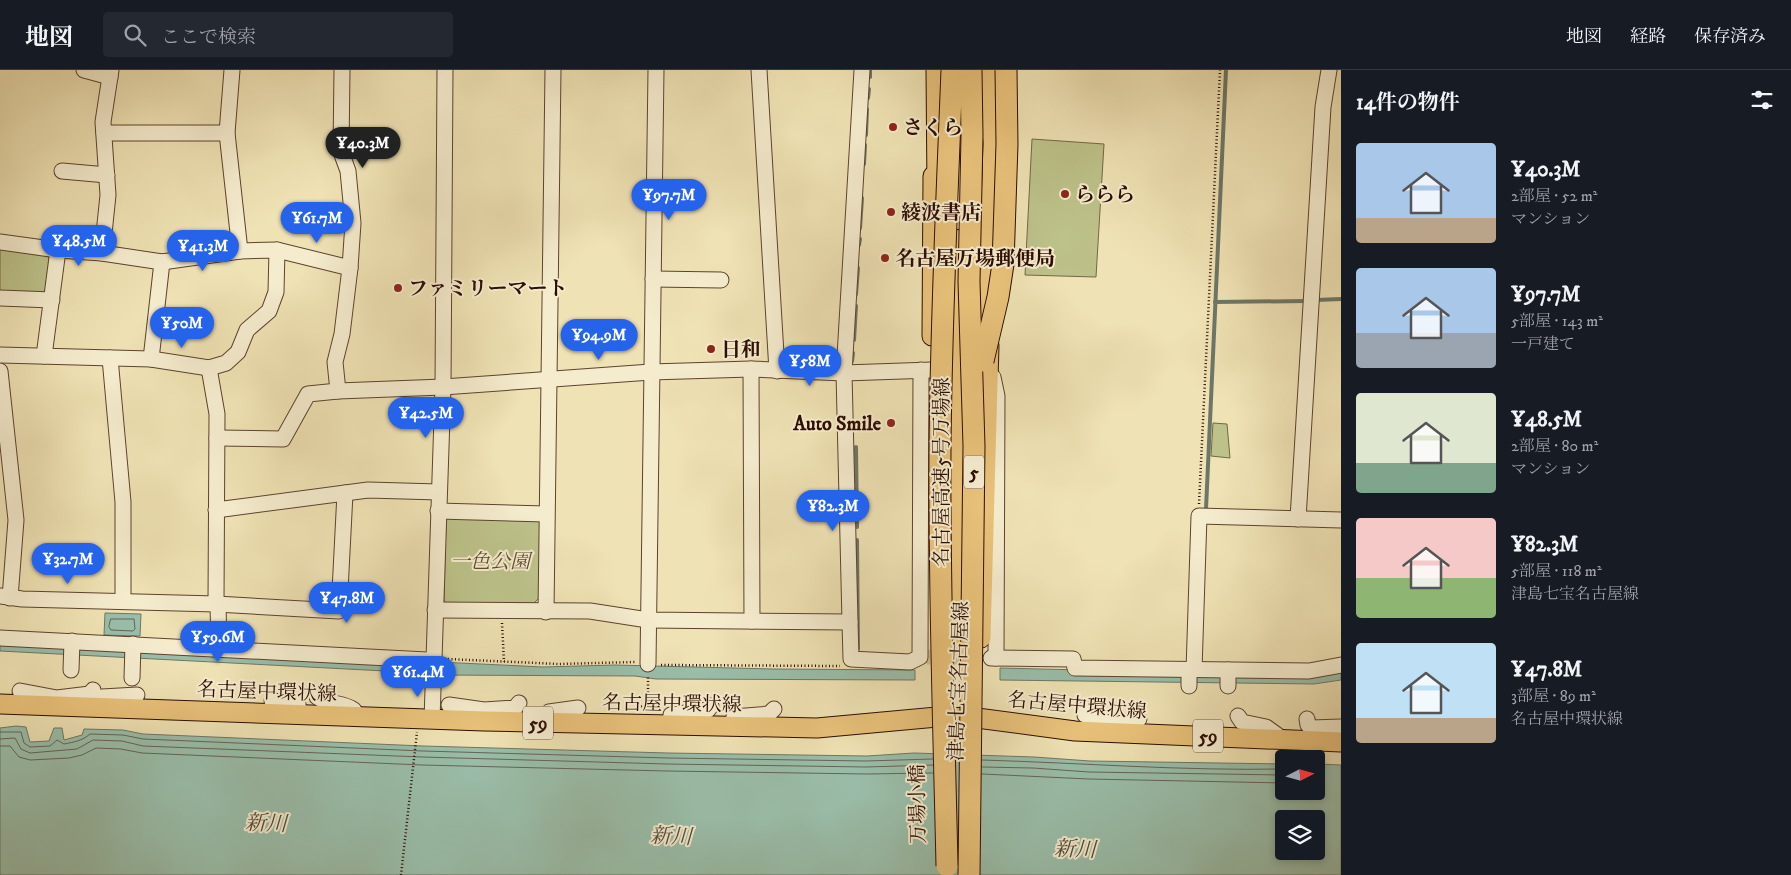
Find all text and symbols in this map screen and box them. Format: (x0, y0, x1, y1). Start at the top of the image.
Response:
search box (103, 12, 453, 57)
icon: search (121, 21, 149, 49)
text: 地図 (25, 23, 73, 53)
text: ここで検索 (161, 26, 256, 49)
text: 地図 (1566, 26, 1602, 48)
text: 経路 (1630, 26, 1666, 48)
text: 保存済み (1694, 26, 1766, 48)
icon: filters (1748, 86, 1776, 114)
text: 14件の物件 (1356, 90, 1460, 116)
place label: さくら (903, 116, 963, 141)
marker: さくら (887, 121, 899, 133)
pin: ¥40.3M (322, 126, 404, 169)
text: ¥40.3M (337, 133, 389, 153)
text: ¥40.3M (1511, 157, 1580, 183)
icon: home (1396, 163, 1456, 223)
pin: ¥97.7M (628, 178, 710, 221)
place label: ららら (1075, 183, 1135, 208)
text: ¥97.7M (643, 185, 695, 205)
text: 2部屋 · 52 m² (1511, 186, 1598, 206)
marker: ららら (1059, 188, 1071, 200)
place label: 綾波書店 (901, 201, 981, 226)
pin: ¥61.7M (276, 202, 358, 244)
marker: 綾波書店 (885, 206, 897, 218)
text: ¥61.7M (292, 208, 342, 228)
text: マンション (1511, 209, 1590, 229)
pin: ¥48.5M (38, 224, 120, 267)
pin: ¥41.3M (162, 230, 244, 272)
text: ¥48.5M (52, 231, 106, 251)
text: ¥41.3M (178, 236, 228, 256)
place label: 名古屋万場郵便局 (895, 247, 1055, 272)
marker: 名古屋万場郵便局 (879, 252, 891, 264)
place label: ファミリーマート (408, 277, 568, 302)
marker: ファミリーマート (392, 282, 404, 294)
text: ¥97.7M (1511, 282, 1581, 308)
icon: home (1396, 288, 1456, 348)
pin: ¥50M (152, 306, 212, 349)
text: 5部屋 · 143 m² (1511, 311, 1603, 331)
text: ¥50M (161, 313, 203, 333)
pin: ¥94.9M (558, 318, 640, 361)
text: ¥94.9M (572, 325, 626, 345)
text: 一戸建て (1511, 334, 1575, 354)
place label: 日和 (721, 338, 761, 363)
marker: 日和 (705, 343, 717, 355)
pin: ¥58M (780, 344, 840, 387)
text: ¥58M (789, 351, 831, 371)
street label: 名古屋高速5号万場線 (930, 377, 955, 567)
pin: ¥42.5M (385, 396, 467, 439)
text: ¥42.5M (399, 403, 453, 423)
text: ¥48.5M (1511, 407, 1582, 433)
place label: Auto Smile (792, 412, 882, 437)
icon: home (1396, 413, 1456, 473)
marker: Auto Smile (885, 417, 897, 429)
text: 2部屋 · 80 m² (1511, 436, 1598, 456)
road number: 5 (964, 456, 984, 488)
text: マンション (1511, 459, 1590, 479)
pin: ¥82.3M (792, 490, 874, 532)
text: ¥82.3M (807, 496, 859, 516)
text: ¥82.3M (1511, 532, 1578, 558)
icon: home (1396, 538, 1456, 598)
pin: ¥32.7M (27, 542, 109, 585)
text: ¥32.7M (43, 549, 93, 569)
park label: 一色公園 (450, 550, 533, 575)
text: 5部屋 · 118 m² (1511, 561, 1602, 581)
pin: ¥47.8M (306, 582, 388, 624)
text: 津島七宝名古屋線 (1511, 584, 1639, 604)
text: ¥47.8M (320, 588, 374, 608)
street label: 津島七宝名古屋線 (944, 601, 975, 761)
pin: ¥59.6M (177, 620, 259, 663)
text: ¥59.6M (191, 627, 245, 647)
pin: ¥61.4M (377, 656, 459, 698)
text: ¥47.8M (1511, 657, 1582, 683)
text: ¥61.4M (392, 662, 444, 682)
icon: home (1396, 663, 1456, 723)
street label: 名古屋中環状線 (197, 678, 337, 707)
text: 3部屋 · 89 m² (1511, 686, 1596, 706)
street label: 名古屋中環状線 (1006, 688, 1148, 725)
street label: 名古屋中環状線 (602, 691, 742, 718)
road number: 59 (523, 706, 553, 740)
text: 名古屋中環状線 (1511, 709, 1623, 729)
road number: 59 (1193, 719, 1223, 752)
north arrow (1275, 750, 1325, 800)
map controls (1275, 750, 1325, 860)
street label: 万場小橋 (905, 764, 932, 844)
water label: 新川 (245, 810, 289, 838)
button: layers (1275, 810, 1325, 860)
water label: 新川 (650, 823, 694, 851)
water label: 新川 (1054, 836, 1098, 864)

